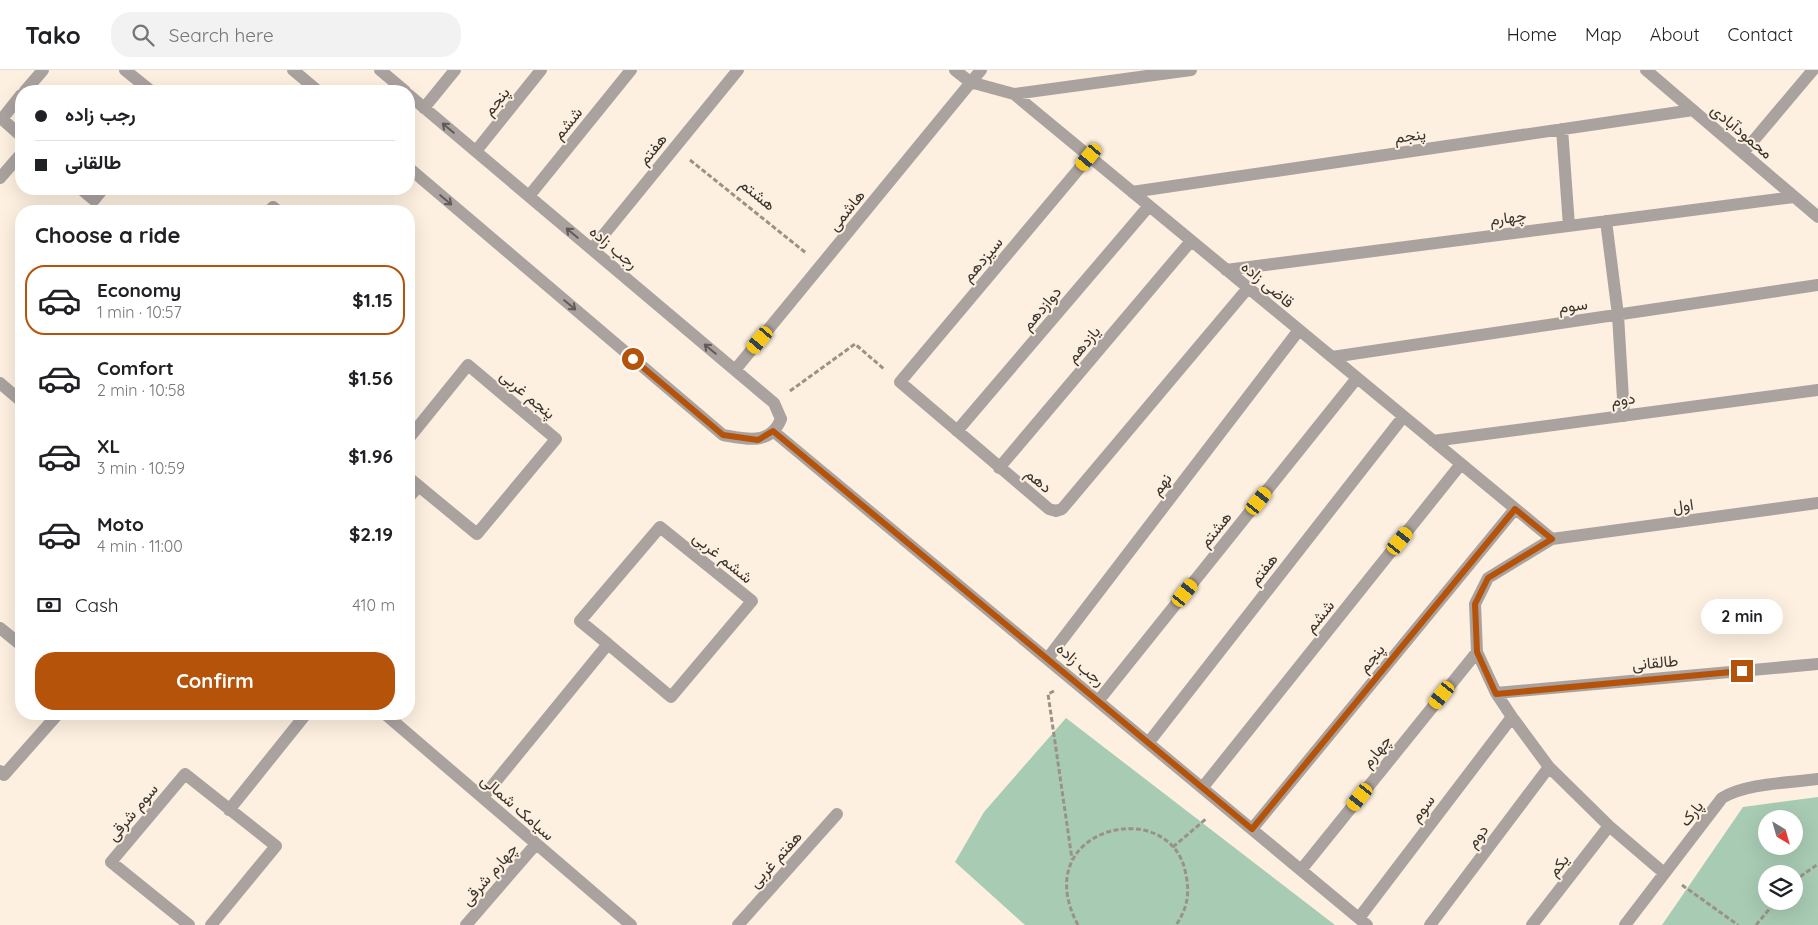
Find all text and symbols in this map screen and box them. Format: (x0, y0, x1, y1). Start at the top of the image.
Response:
search box (111, 12, 461, 57)
text: Tako (25, 20, 81, 50)
icon: search (129, 21, 157, 49)
text: Search here (169, 23, 274, 47)
text: Home (1507, 23, 1557, 46)
text: Map (1585, 23, 1622, 46)
text: About (1650, 23, 1700, 46)
text: Contact (1728, 23, 1793, 46)
street label: پنجم (478, 82, 515, 121)
street label: محمودآبادی (1706, 99, 1777, 164)
text: رجب زاده (65, 102, 136, 126)
street label: ششم (548, 103, 587, 144)
one-way arrow (442, 122, 455, 134)
street label: پنجم (1393, 123, 1427, 149)
street label: هفتم (633, 129, 672, 170)
car (1073, 141, 1104, 173)
text: طالقانی (65, 150, 121, 174)
street label: هشتم (735, 173, 780, 215)
street label: هاشمی (823, 185, 870, 235)
one-way arrow (439, 194, 452, 205)
street label: چهارم (1489, 205, 1528, 231)
text: Choose a ride (35, 221, 180, 249)
street label: رجب زاده (585, 221, 642, 274)
one-way arrow (566, 227, 579, 238)
street label: سیزدهم (957, 232, 1007, 286)
street label: قاضی زاده (1237, 256, 1298, 313)
icon: car (37, 278, 82, 323)
text: Economy (97, 278, 181, 302)
street label: دوازدهم (1017, 282, 1066, 335)
text: $1.15 (352, 288, 393, 312)
street label: سوم (1557, 293, 1589, 318)
one-way arrow (563, 299, 576, 310)
text: 1 min · 10:57 (97, 302, 182, 322)
street label: یازدهم (1062, 321, 1105, 367)
car (744, 324, 775, 356)
one-way arrow (704, 343, 717, 354)
route start (622, 348, 644, 370)
icon: car (37, 356, 82, 401)
text: Comfort (97, 356, 174, 380)
street label: پنجم غربی (495, 365, 560, 425)
text: $1.56 (348, 366, 393, 390)
text: 2 min · 10:58 (97, 380, 185, 400)
street label: دوم (1610, 387, 1637, 412)
icon: car (37, 434, 82, 479)
text: XL (97, 434, 120, 458)
text: $1.96 (348, 444, 393, 468)
text: 3 min · 10:59 (97, 458, 185, 478)
street label: دهم (1021, 463, 1057, 498)
street label: نهم (1146, 469, 1177, 500)
car (1243, 485, 1274, 517)
street label: اول (1671, 494, 1695, 517)
street label: هشتم (1194, 507, 1236, 552)
icon: car (37, 512, 82, 557)
text: Moto (97, 512, 144, 536)
text: $2.19 (349, 522, 393, 546)
car (1384, 525, 1415, 557)
street label: ششم غربی (688, 527, 757, 588)
text: 4 min · 11:00 (97, 536, 183, 556)
street label: هفتم (1244, 549, 1282, 590)
car (1169, 577, 1200, 609)
icon: cash (35, 591, 63, 619)
text: Cash (75, 593, 119, 617)
text: 410 m (352, 595, 395, 615)
street label: ششم (1300, 596, 1339, 637)
callout: 2 min (1701, 598, 1783, 634)
text: 2 min (1721, 606, 1763, 626)
street label: رجب زاده (1052, 638, 1109, 691)
street label: پنجم (1353, 639, 1390, 678)
street label: طالقانی (1631, 650, 1679, 675)
button: Confirm (35, 652, 395, 710)
route end (1731, 660, 1753, 682)
car (1426, 679, 1457, 711)
street label: چهارم (1357, 730, 1397, 773)
street label: سیامک شمالی (476, 769, 559, 845)
street label: سوم شرقی (102, 779, 163, 846)
car (1344, 781, 1375, 813)
street label: سوم (1405, 790, 1440, 826)
street label: پارک (1675, 796, 1709, 831)
north arrow (1758, 810, 1802, 855)
map controls (1758, 810, 1803, 910)
street label: دوم (1462, 820, 1493, 852)
street label: هفتم غربی (744, 826, 807, 892)
street label: چهارم شرقی (456, 838, 523, 911)
street label: یکم (1543, 850, 1574, 881)
button: layers (1758, 865, 1803, 910)

